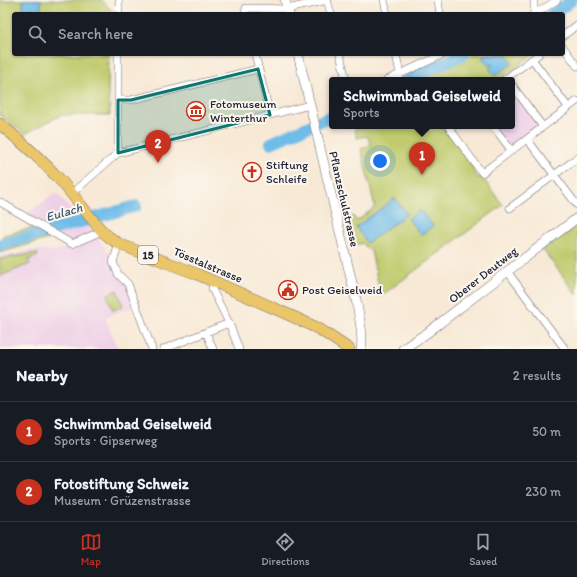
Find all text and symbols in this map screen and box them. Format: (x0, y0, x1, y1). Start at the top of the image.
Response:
search box (12, 12, 565, 56)
icon: search (26, 23, 48, 45)
text: Search here (58, 25, 133, 43)
popup (329, 77, 515, 129)
text: Schwimmbad Geiselweid (343, 87, 501, 105)
place label: Fotomuseum Winterthur (210, 97, 277, 125)
museum icon: Fotomuseum Winterthur (185, 100, 207, 122)
text: Sports (343, 105, 380, 120)
pin: 2 (145, 130, 171, 163)
pin: 1 (409, 142, 435, 175)
street label: Pflanzschulstrasse (326, 150, 362, 249)
your location (370, 151, 390, 171)
place label: Stiftung Schleife (266, 158, 309, 186)
church icon: Stiftung Schleife (241, 161, 263, 183)
water label: Eulach (44, 200, 84, 224)
street label: Oberer Deutweg (446, 243, 521, 306)
street label: Tösstalstrasse (171, 244, 245, 286)
road number: 15 (138, 246, 158, 264)
public building icon: Post Geiselweid (277, 279, 299, 301)
place label: Post Geiselweid (302, 283, 383, 297)
text: Nearby (16, 365, 68, 385)
text: 2 results (513, 368, 561, 383)
text: Schwimmbad Geiselweid (54, 415, 212, 433)
text: 1 (26, 424, 32, 439)
text: 50 m (532, 424, 561, 439)
text: Sports · Gipserweg (54, 433, 157, 448)
text: Fotostiftung Schweiz (54, 475, 189, 493)
text: 2 (26, 484, 32, 499)
text: 230 m (525, 484, 561, 499)
text: Museum · Grüzenstrasse (54, 493, 191, 508)
tab: Map (80, 531, 102, 568)
tab: Directions (261, 531, 310, 568)
tab: Saved (469, 531, 497, 568)

